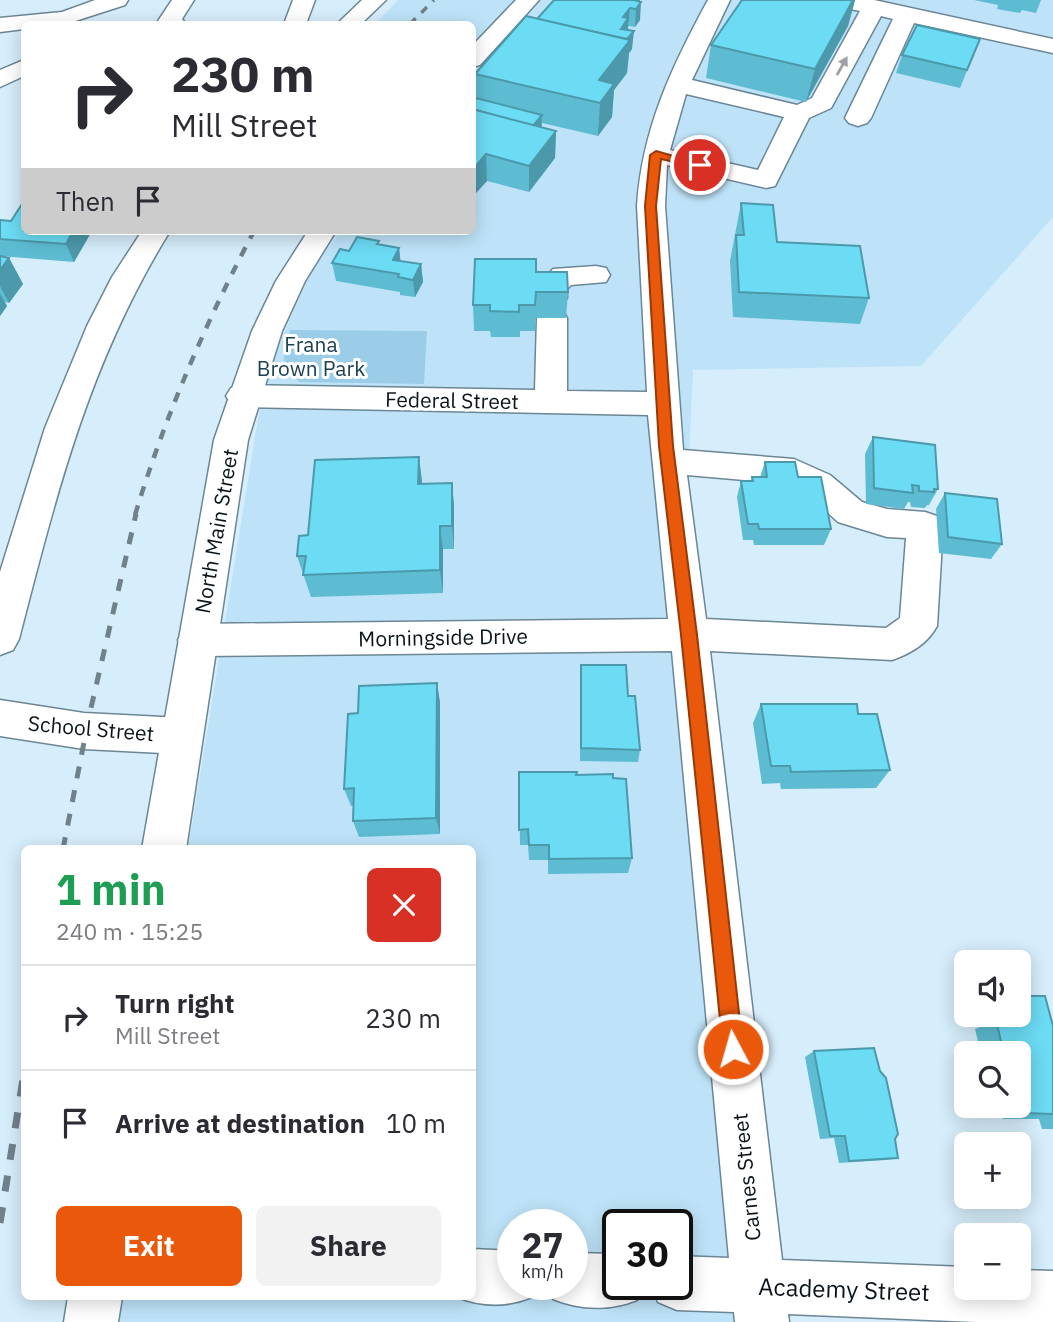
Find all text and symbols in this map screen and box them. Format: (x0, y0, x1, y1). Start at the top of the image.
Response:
text: 230 m (171, 42, 315, 105)
icon: right (56, 49, 147, 140)
one-way arrow (836, 56, 848, 76)
text: Mill Street (171, 104, 318, 146)
pin (670, 135, 730, 195)
icon: arrive (681, 146, 719, 184)
icon: arrive (129, 182, 167, 220)
text: Then (56, 184, 115, 218)
park label: Frana Brown Park (257, 330, 365, 382)
street label: Federal Street (385, 385, 519, 415)
street label: North Main Street (188, 447, 244, 615)
street label: Morningside Drive (358, 622, 528, 652)
street label: School Street (27, 709, 155, 747)
text: 1 min (56, 862, 166, 917)
button: close (367, 868, 441, 942)
text: 240 m · 15:25 (56, 916, 203, 946)
map controls (954, 950, 1031, 1300)
button: sound (954, 950, 1031, 1027)
text: Turn right (115, 986, 234, 1020)
icon: right (56, 999, 94, 1037)
text: 230 m (365, 1001, 441, 1035)
position arrow (696, 1012, 770, 1086)
text: Mill Street (115, 1020, 220, 1050)
button: search (954, 1041, 1031, 1118)
icon: arrive (56, 1104, 94, 1142)
text: Arrive at destination (115, 1106, 365, 1140)
text: 10 m (386, 1106, 446, 1140)
street label: Carnes Street (725, 1112, 767, 1242)
button: + (954, 1132, 1031, 1209)
button: Exit (56, 1206, 242, 1286)
button: Share (256, 1206, 441, 1286)
speed limit sign: 30 (602, 1209, 693, 1300)
text: 27 (521, 1222, 564, 1268)
button: − (954, 1223, 1031, 1300)
text: km/h (521, 1260, 564, 1283)
street label: Academy Street (758, 1270, 930, 1308)

